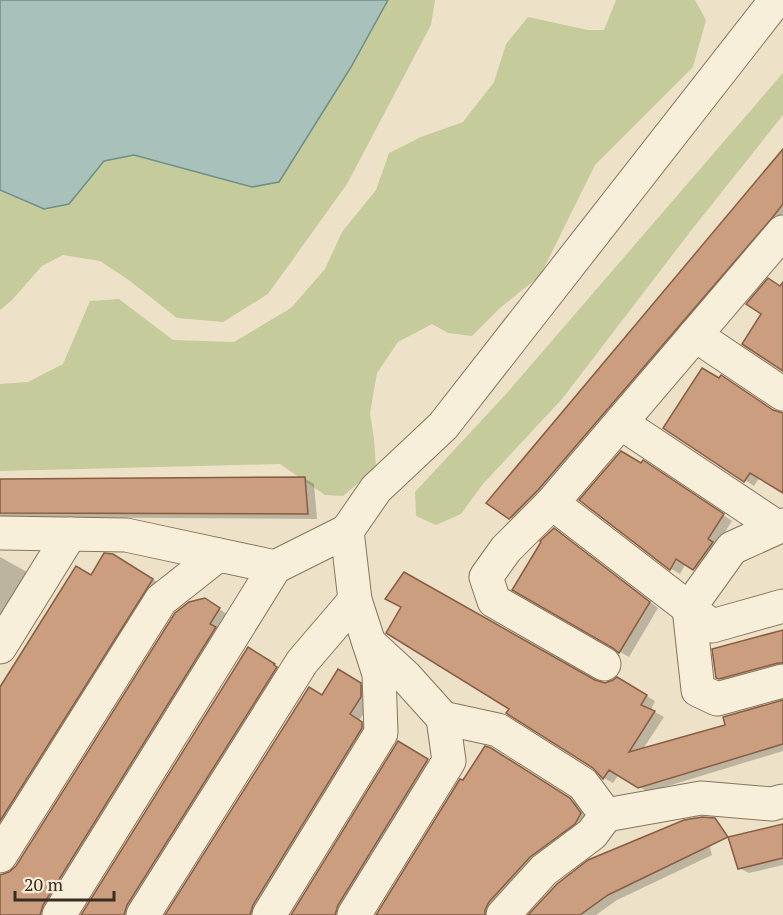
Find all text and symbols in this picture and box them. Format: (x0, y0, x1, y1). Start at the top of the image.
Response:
scale bar (15, 864, 114, 902)
text: 20 m (24, 872, 64, 896)

